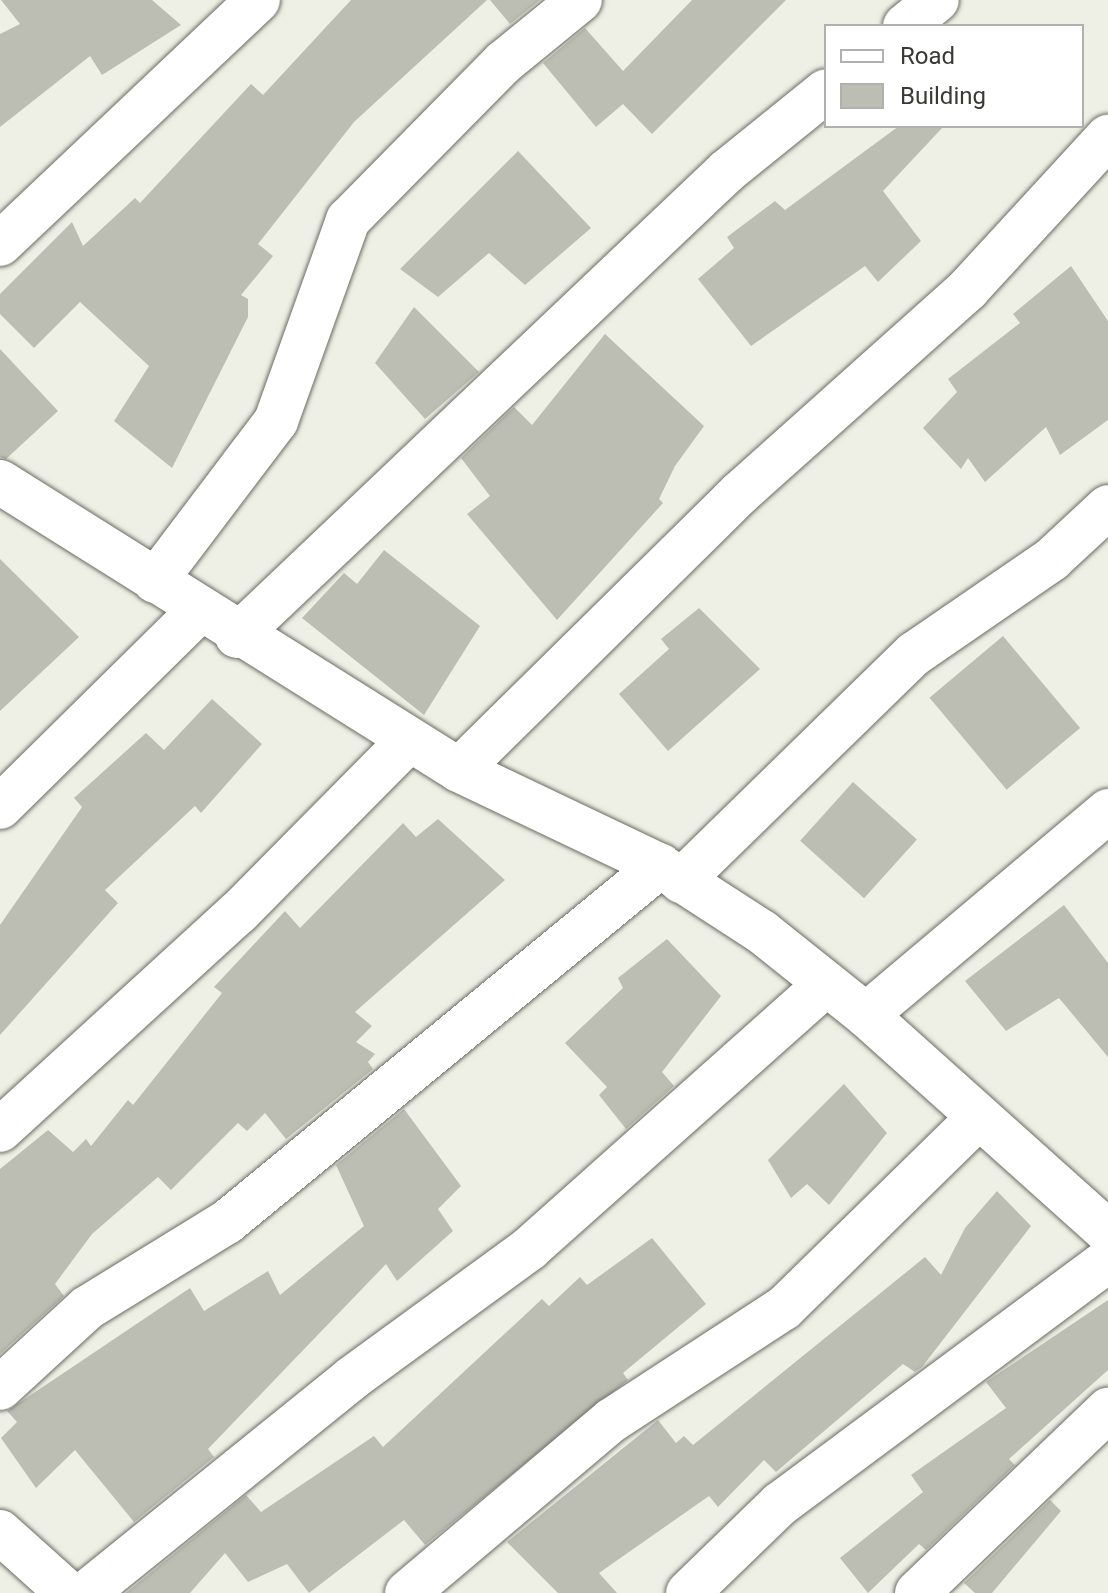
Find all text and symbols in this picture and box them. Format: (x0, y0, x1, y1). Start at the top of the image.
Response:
legend (824, 24, 1084, 128)
text: Road (900, 42, 955, 70)
text: Building (900, 82, 986, 110)

